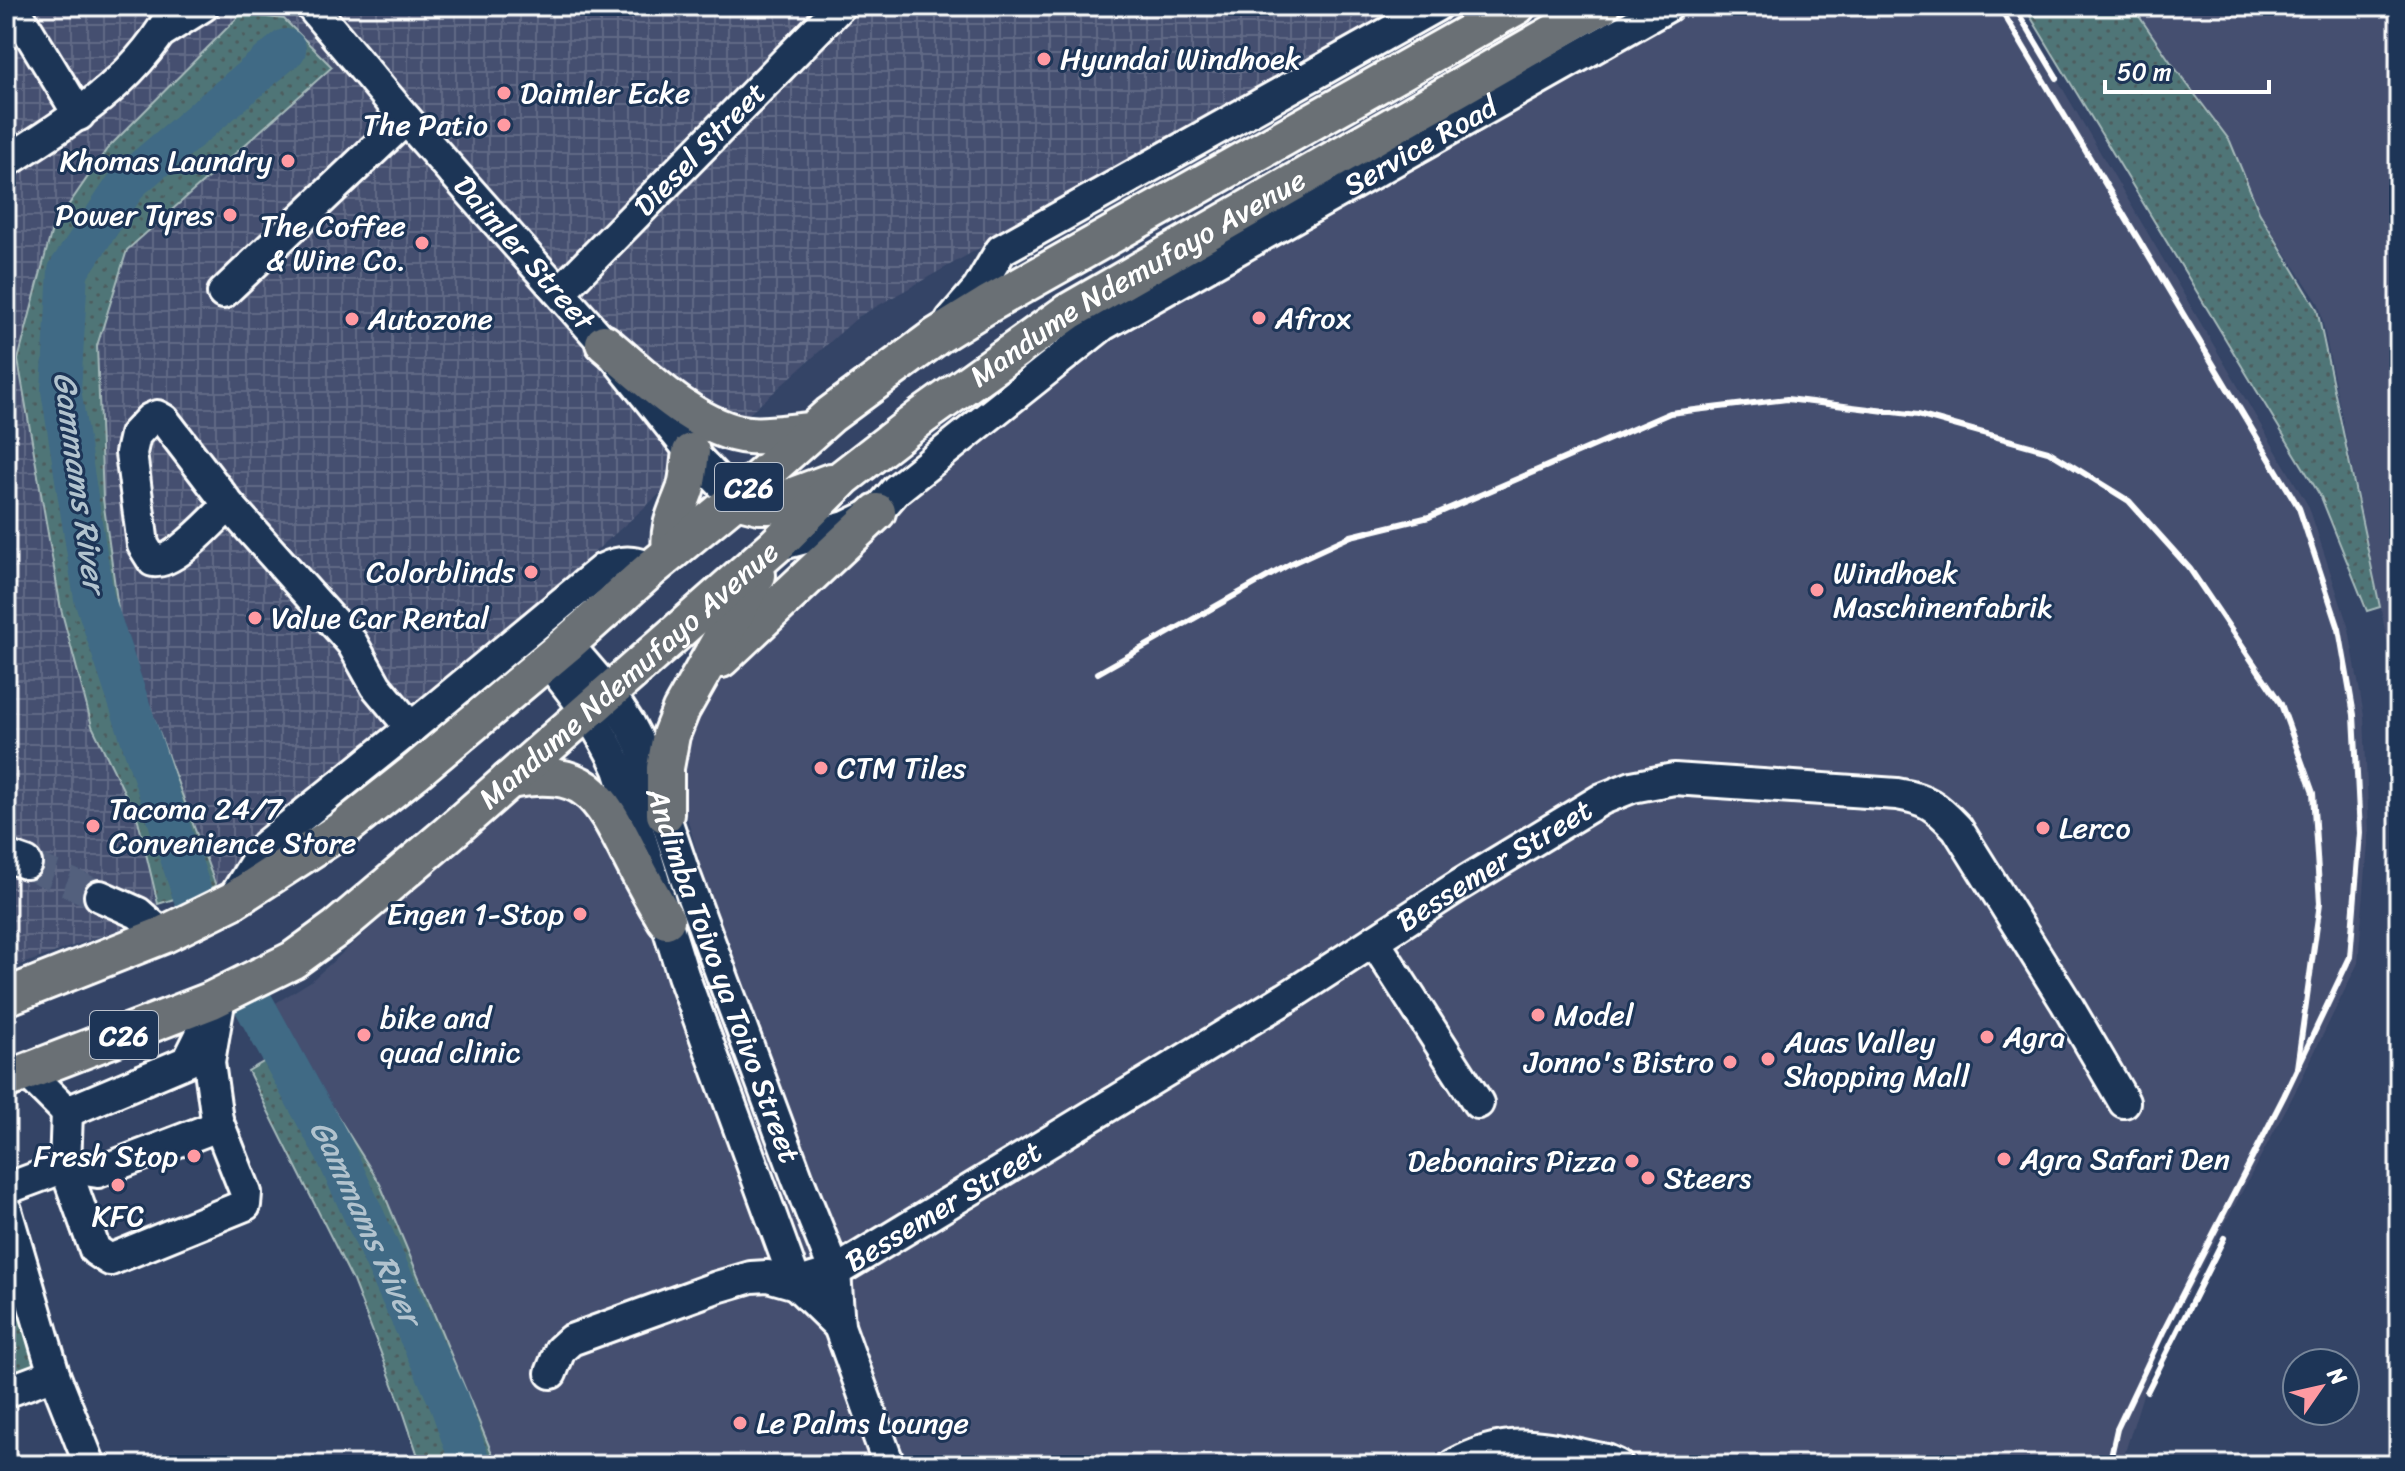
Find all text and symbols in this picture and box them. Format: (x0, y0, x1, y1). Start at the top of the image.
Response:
place label: Hyundai Windhoek (1060, 32, 1302, 86)
scale bar (2105, 44, 2269, 94)
marker: Hyundai Windhoek (1035, 50, 1053, 68)
text: 50 m (2117, 51, 2172, 93)
place label: Daimler Ecke (520, 66, 690, 120)
street label: Diesel Street (620, 68, 780, 230)
street label: Service Road (1333, 79, 1510, 211)
marker: Daimler Ecke (495, 84, 513, 102)
place label: The Patio (363, 98, 488, 152)
marker: The Patio (495, 116, 513, 134)
place label: Khomas Laundry (60, 134, 272, 188)
marker: Khomas Laundry (279, 152, 297, 170)
street label: Mandume Ndemufayo Avenue (957, 154, 1317, 402)
street label: Daimler Street (439, 162, 610, 345)
place label: Power Tyres (55, 188, 214, 242)
place label: The Coffee & Wine Co. (260, 199, 406, 287)
marker: Power Tyres (221, 206, 239, 224)
marker: The Coffee & Wine Co. (413, 234, 431, 252)
place label: Afrox (1274, 291, 1352, 345)
place label: Autozone (367, 292, 493, 346)
marker: Afrox (1250, 309, 1268, 327)
marker: Autozone (343, 310, 361, 328)
water label: Gammams River (36, 368, 124, 601)
road number: C26 (715, 463, 783, 511)
street label: Mandume Ndemufayo Avenue (465, 526, 792, 823)
place label: Colorblinds (366, 545, 515, 599)
place label: Windhoek Maschinenfabrik (1833, 546, 2053, 634)
marker: Colorblinds (522, 563, 540, 581)
marker: Windhoek Maschinenfabrik (1808, 581, 1826, 599)
place label: Value Car Rental (271, 591, 490, 645)
marker: Value Car Rental (246, 609, 264, 627)
place label: CTM Tiles (837, 741, 967, 795)
marker: CTM Tiles (812, 759, 830, 777)
street label: Andimba Toivo ya Toivo Street (629, 779, 816, 1171)
place label: Tacoma 24/7 Convenience Store (109, 782, 356, 870)
street label: Bessemer Street (1385, 784, 1603, 947)
place label: Lerco (2059, 801, 2131, 855)
marker: Tacoma 24/7 Convenience Store (84, 817, 102, 835)
marker: Lerco (2034, 819, 2052, 837)
place label: Engen 1-Stop (387, 887, 564, 941)
marker: Engen 1-Stop (571, 905, 589, 923)
place label: Model (1554, 988, 1635, 1042)
place label: bike and quad clinic (380, 991, 521, 1079)
marker: Model (1529, 1006, 1547, 1024)
place label: Agra (2002, 1010, 2065, 1064)
road number: C26 (90, 1011, 158, 1059)
place label: Auas Valley Shopping Mall (1783, 1015, 1971, 1103)
marker: bike and quad clinic (355, 1026, 373, 1044)
marker: Agra (1978, 1028, 1996, 1046)
place label: Jonno's Bistro (1523, 1035, 1714, 1089)
marker: Auas Valley Shopping Mall (1759, 1050, 1777, 1068)
marker: Jonno's Bistro (1721, 1053, 1739, 1071)
water label: Gammams River (293, 1109, 441, 1339)
street label: Bessemer Street (834, 1125, 1053, 1287)
place label: Fresh Stop (34, 1129, 178, 1183)
place label: Agra Safari Den (2019, 1132, 2230, 1186)
place label: Debonairs Pizza (1407, 1134, 1616, 1188)
marker: Fresh Stop (185, 1147, 203, 1165)
marker: Agra Safari Den (1995, 1150, 2013, 1168)
place label: Steers (1664, 1151, 1752, 1205)
marker: Debonairs Pizza (1623, 1152, 1641, 1170)
marker: Steers (1639, 1169, 1657, 1187)
marker: KFC (109, 1176, 127, 1194)
place label: KFC (92, 1189, 144, 1243)
north arrow (2281, 1347, 2361, 1427)
text: N (2316, 1358, 2358, 1394)
place label: Le Palms Lounge (756, 1396, 969, 1450)
marker: Le Palms Lounge (731, 1414, 749, 1432)

